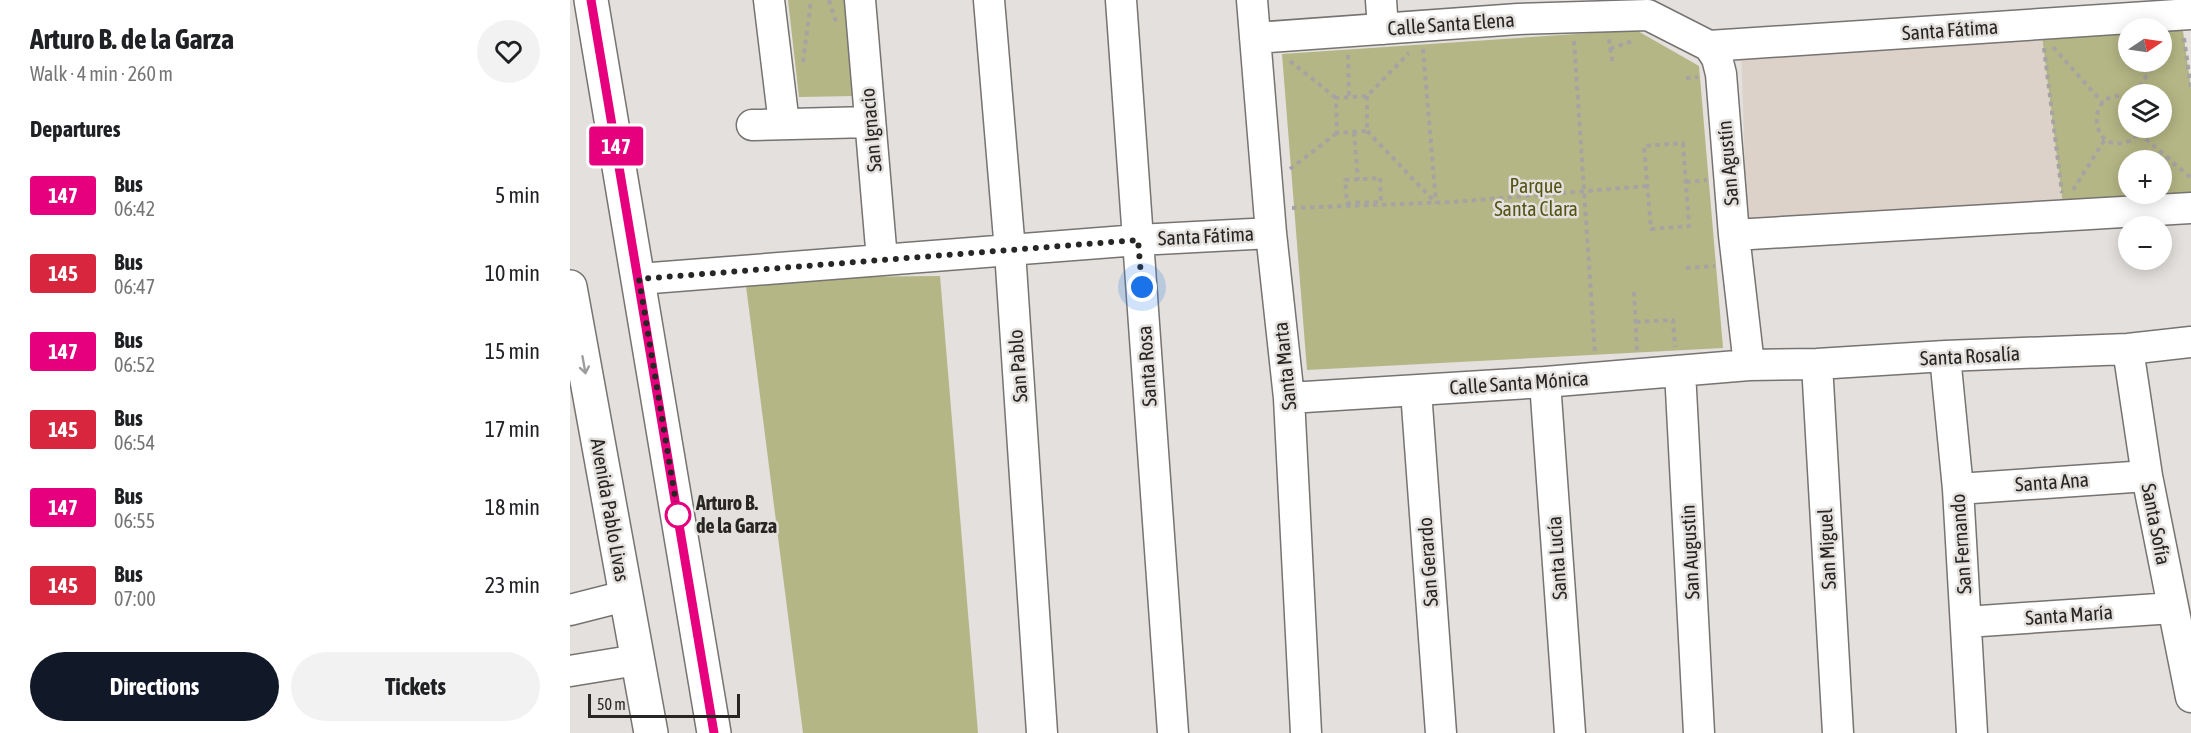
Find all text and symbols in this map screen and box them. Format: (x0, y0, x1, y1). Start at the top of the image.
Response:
street label: Calle Santa Elena (1387, 8, 1515, 39)
street label: Santa Fátima (1901, 15, 1999, 44)
north arrow (2118, 18, 2172, 72)
map controls (2118, 18, 2172, 270)
button: heart (477, 20, 540, 83)
text: Arturo B. de la Garza (30, 23, 234, 55)
text: Walk · 4 min · 260 m (30, 62, 173, 85)
button: layers (2118, 84, 2172, 138)
street label: San Ignacio (855, 87, 886, 173)
text: Departures (30, 116, 120, 142)
street label: San Agustín (1712, 120, 1743, 207)
line badge: 147 (582, 126, 650, 166)
text: 147 (601, 134, 631, 158)
button: + (2118, 150, 2172, 204)
text: Bus (114, 171, 143, 197)
park label: Parque Santa Clara (1494, 174, 1578, 220)
text: 5 min (495, 182, 540, 208)
text: 147 (48, 183, 78, 207)
text: 06:42 (114, 197, 155, 220)
button: − (2118, 216, 2172, 270)
street label: Santa Fátima (1157, 221, 1255, 250)
text: Bus (114, 249, 143, 275)
text: 10 min (485, 260, 540, 286)
text: 145 (48, 261, 78, 285)
your location (1127, 272, 1157, 302)
text: 06:47 (114, 275, 155, 298)
street label: Santa Marta (1268, 321, 1301, 411)
street label: Santa Rosa (1132, 325, 1161, 407)
text: Bus (114, 327, 143, 353)
street label: San Pablo (1003, 329, 1032, 403)
text: 15 min (485, 338, 540, 364)
text: 147 (48, 339, 78, 363)
street label: Santa Rosalía (1919, 341, 2021, 370)
text: 06:52 (114, 353, 155, 376)
one-way arrow (579, 355, 590, 374)
street label: Calle Santa Mónica (1449, 366, 1589, 399)
text: Bus (114, 405, 143, 431)
text: 17 min (485, 416, 540, 442)
text: 145 (48, 417, 78, 441)
text: 06:54 (114, 431, 155, 454)
street label: Avenida Pablo Livas (587, 437, 634, 583)
street label: Santa Ana (2014, 467, 2090, 496)
street label: Santa Sofía (2137, 481, 2176, 567)
text: Bus (114, 483, 143, 509)
place label: Arturo B. de la Garza (695, 491, 777, 537)
street label: San Fernando (1946, 493, 1975, 595)
text: 18 min (485, 494, 540, 520)
text: 147 (48, 495, 78, 519)
marker: Arturo B. de la Garza (665, 502, 691, 528)
street label: San Augustin (1676, 504, 1703, 600)
street label: San Miguel (1813, 507, 1840, 590)
text: 06:55 (114, 509, 155, 532)
street label: Santa Lucía (1542, 515, 1571, 601)
street label: San Gerardo (1413, 517, 1442, 607)
text: Bus (114, 561, 143, 587)
text: 23 min (485, 572, 540, 598)
text: 145 (48, 573, 78, 597)
text: 07:00 (114, 587, 156, 610)
street label: Santa María (2024, 600, 2114, 629)
button: Directions (30, 652, 279, 721)
button: Tickets (291, 652, 540, 721)
scale bar (588, 691, 740, 718)
text: 50 m (597, 695, 626, 713)

